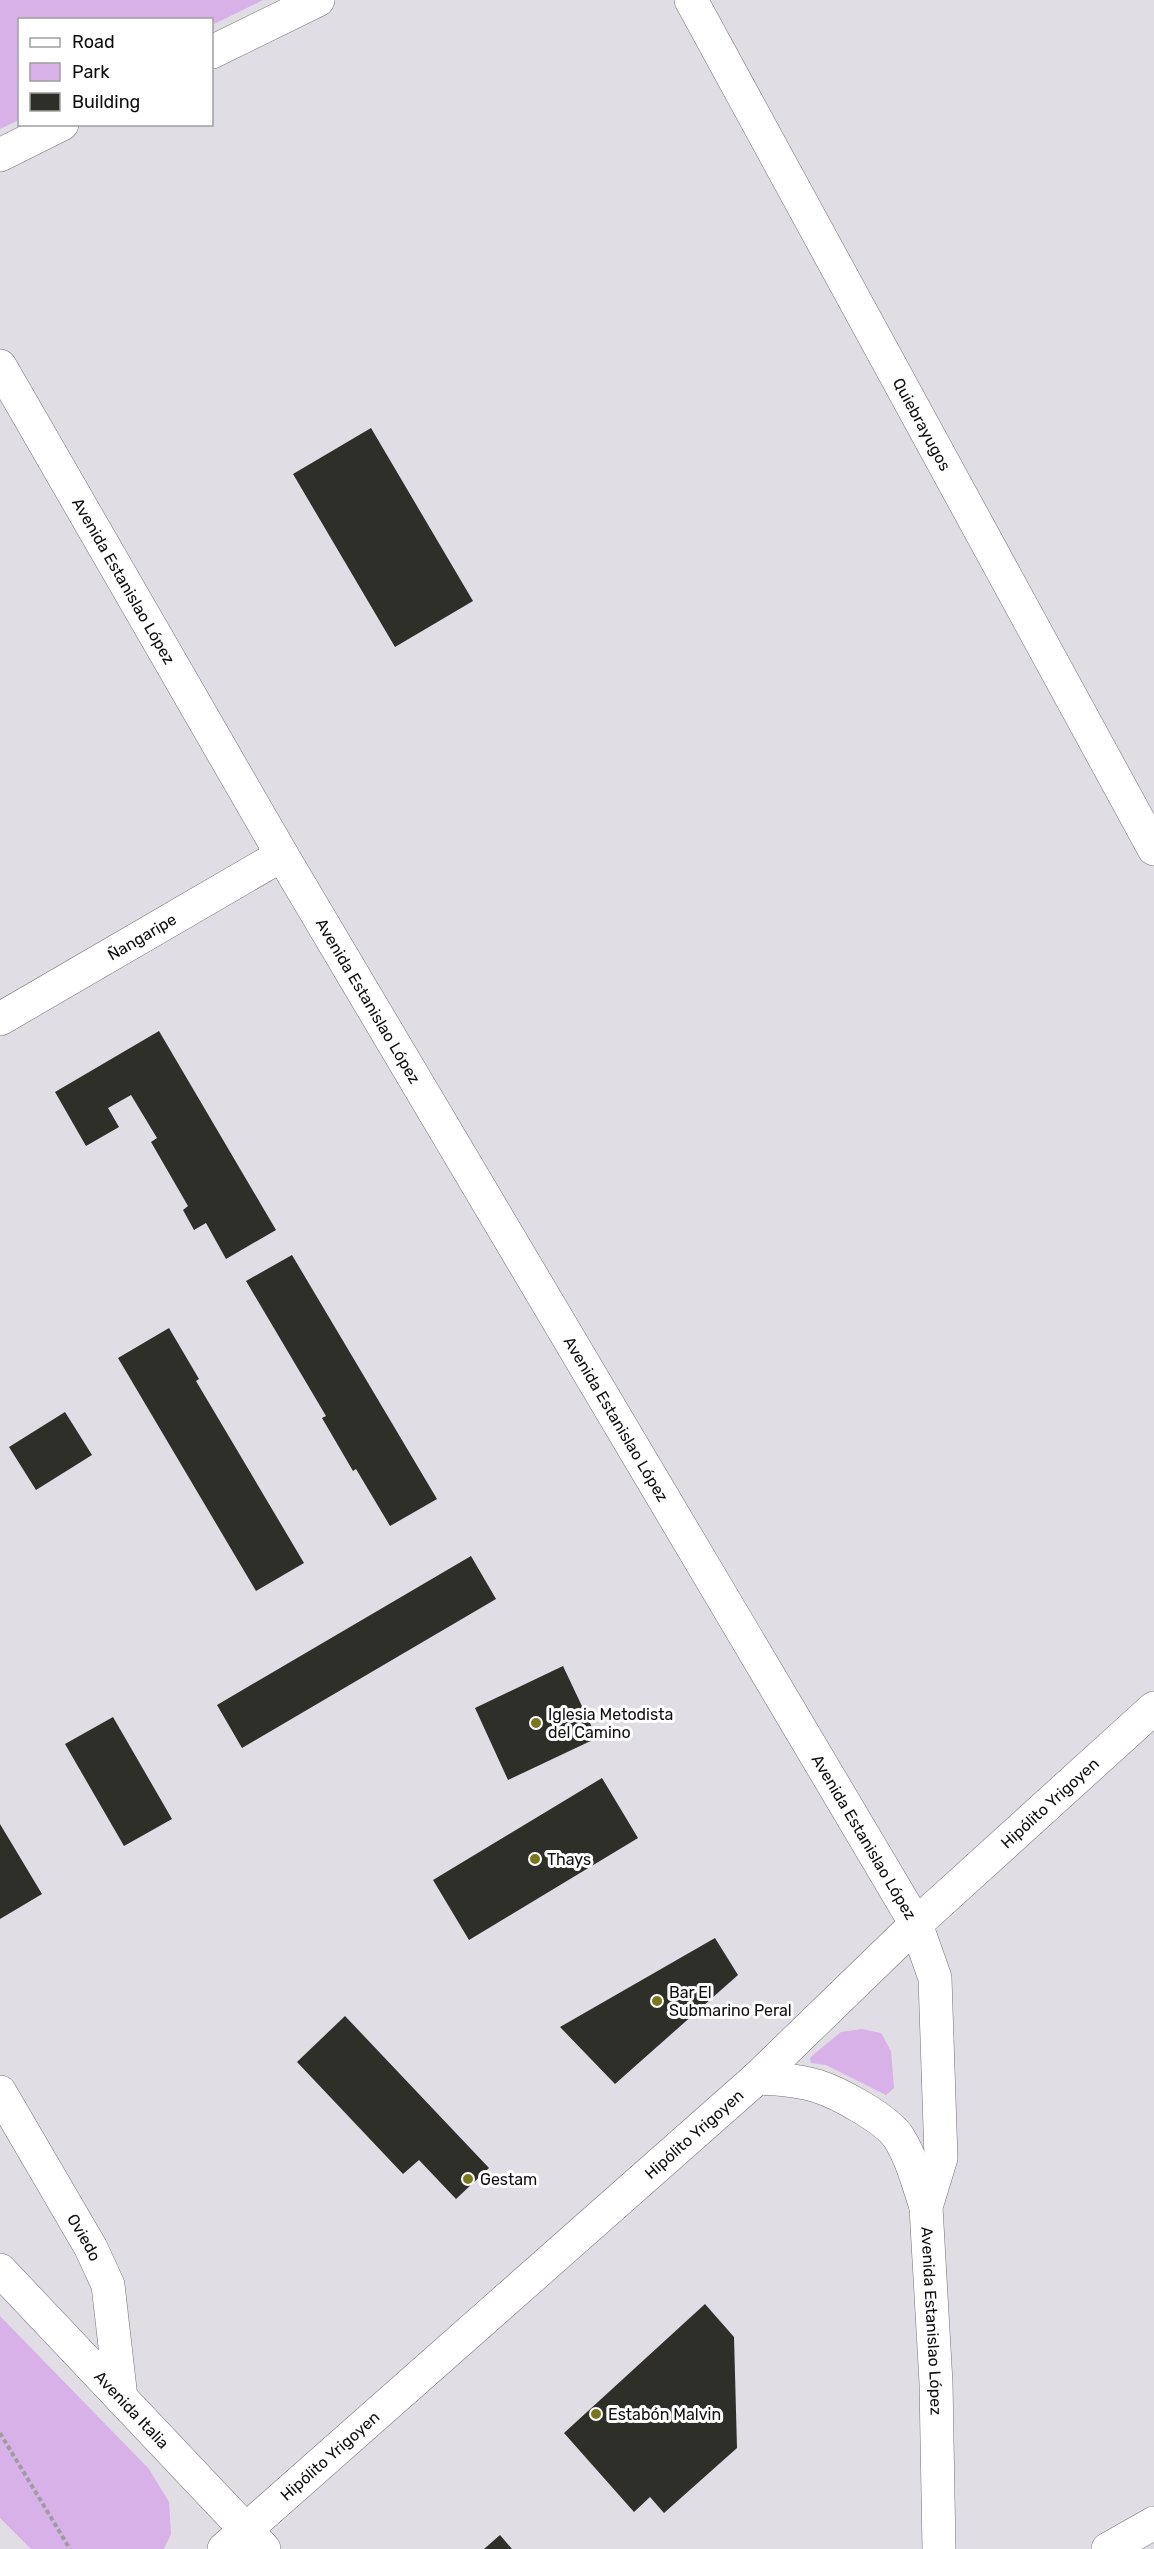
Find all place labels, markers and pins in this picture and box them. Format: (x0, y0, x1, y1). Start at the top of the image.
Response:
place label: Iglesia Metodista del Camino (548, 1705, 673, 1742)
marker: Iglesia Metodista del Camino (529, 1716, 543, 1730)
place label: Thays (547, 1850, 591, 1869)
marker: Thays (528, 1852, 542, 1866)
place label: Bar El Submarino Peral (669, 1983, 792, 2020)
marker: Bar El Submarino Peral (650, 1994, 664, 2008)
place label: Gestam (480, 2170, 537, 2189)
marker: Gestam (461, 2172, 475, 2186)
place label: Estabón Malvin (608, 2405, 721, 2424)
marker: Estabón Malvin (589, 2407, 603, 2421)

